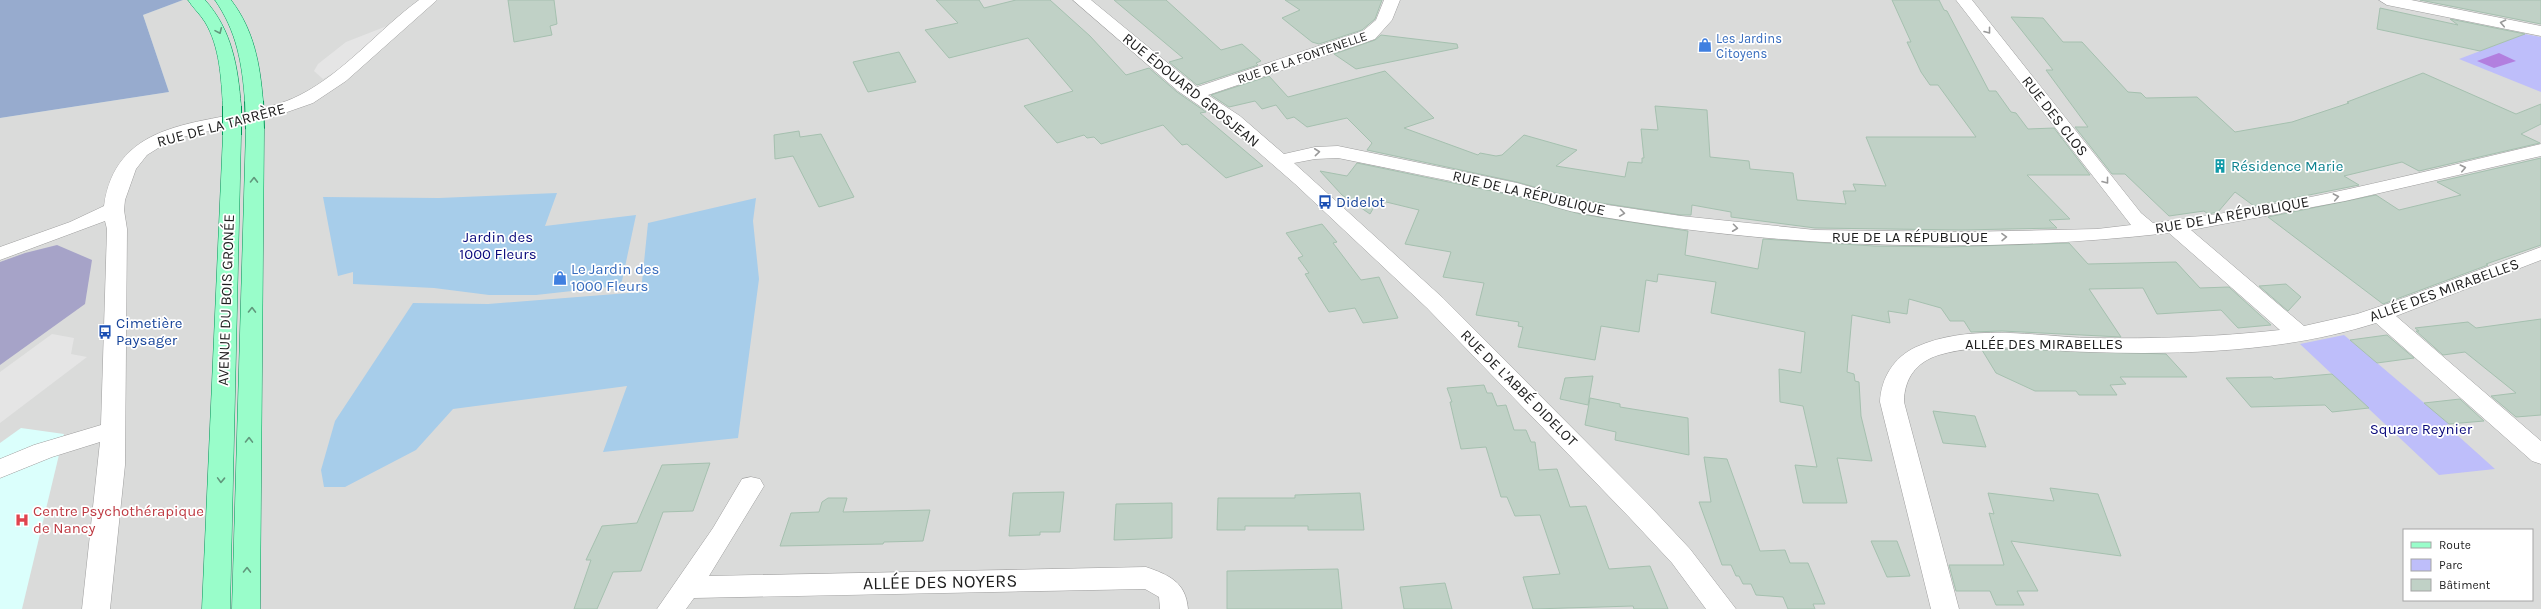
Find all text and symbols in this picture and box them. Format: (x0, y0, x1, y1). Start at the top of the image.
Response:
one-way arrow (2500, 20, 2506, 28)
one-way arrow (1983, 26, 1990, 33)
one-way arrow (214, 27, 222, 35)
street label: RUE DE LA FONTENELLE (1235, 28, 1369, 87)
street label: RUE ÉDOUARD GROSJEAN (1119, 29, 1263, 151)
place label: Les Jardins Citoyens (1716, 31, 1782, 61)
shop icon: Les Jardins Citoyens (1697, 37, 1713, 53)
street label: RUE DES CLOS (2018, 72, 2092, 160)
street label: RUE DE LA TARRÈRE (155, 99, 287, 151)
one-way arrow (1314, 148, 1320, 157)
place label: Résidence Marie (2231, 157, 2343, 175)
building icon: Résidence Marie (2212, 158, 2228, 174)
one-way arrow (2459, 165, 2466, 173)
street label: RUE DE LA RÉPUBLIQUE (1451, 167, 1607, 219)
one-way arrow (2101, 176, 2108, 183)
one-way arrow (250, 177, 258, 183)
place label: Didelot (1336, 193, 1385, 211)
street label: RUE DE LA RÉPUBLIQUE (2153, 193, 2311, 237)
one-way arrow (2333, 193, 2339, 202)
bus stop icon: Didelot (1317, 194, 1333, 210)
one-way arrow (1619, 208, 1625, 217)
street label: AVENUE DU BOIS GRONÉE (214, 214, 238, 386)
one-way arrow (1732, 223, 1738, 232)
park label: Jardin des 1000 Fleurs (459, 228, 537, 263)
street label: RUE DE LA RÉPUBLIQUE (1832, 228, 1988, 246)
one-way arrow (2001, 233, 2007, 242)
street label: ALLÉE DES MIRABELLES (2367, 255, 2521, 325)
place label: Le Jardin des 1000 Fleurs (571, 260, 659, 295)
shop icon: Le Jardin des 1000 Fleurs (552, 270, 568, 286)
one-way arrow (247, 307, 256, 313)
place label: Cimetière Paysager (116, 314, 182, 349)
bus stop icon: Cimetière Paysager (97, 324, 113, 340)
street label: RUE DE L'ABBÉ DIDELOT (1457, 326, 1581, 450)
street label: ALLÉE DES MIRABELLES (1965, 335, 2123, 353)
park label: Square Reynier (2370, 420, 2473, 438)
one-way arrow (245, 437, 253, 443)
one-way arrow (216, 477, 225, 483)
place label: Centre Psychothérapique de Nancy (33, 502, 204, 537)
hospital icon: Centre Psychothérapique de Nancy (14, 512, 30, 528)
legend (2403, 529, 2533, 601)
text: Route (2439, 538, 2471, 552)
text: Parc (2439, 558, 2463, 572)
one-way arrow (243, 567, 251, 573)
street label: ALLÉE DES NOYERS (863, 569, 1017, 594)
text: Bâtiment (2439, 578, 2491, 592)

